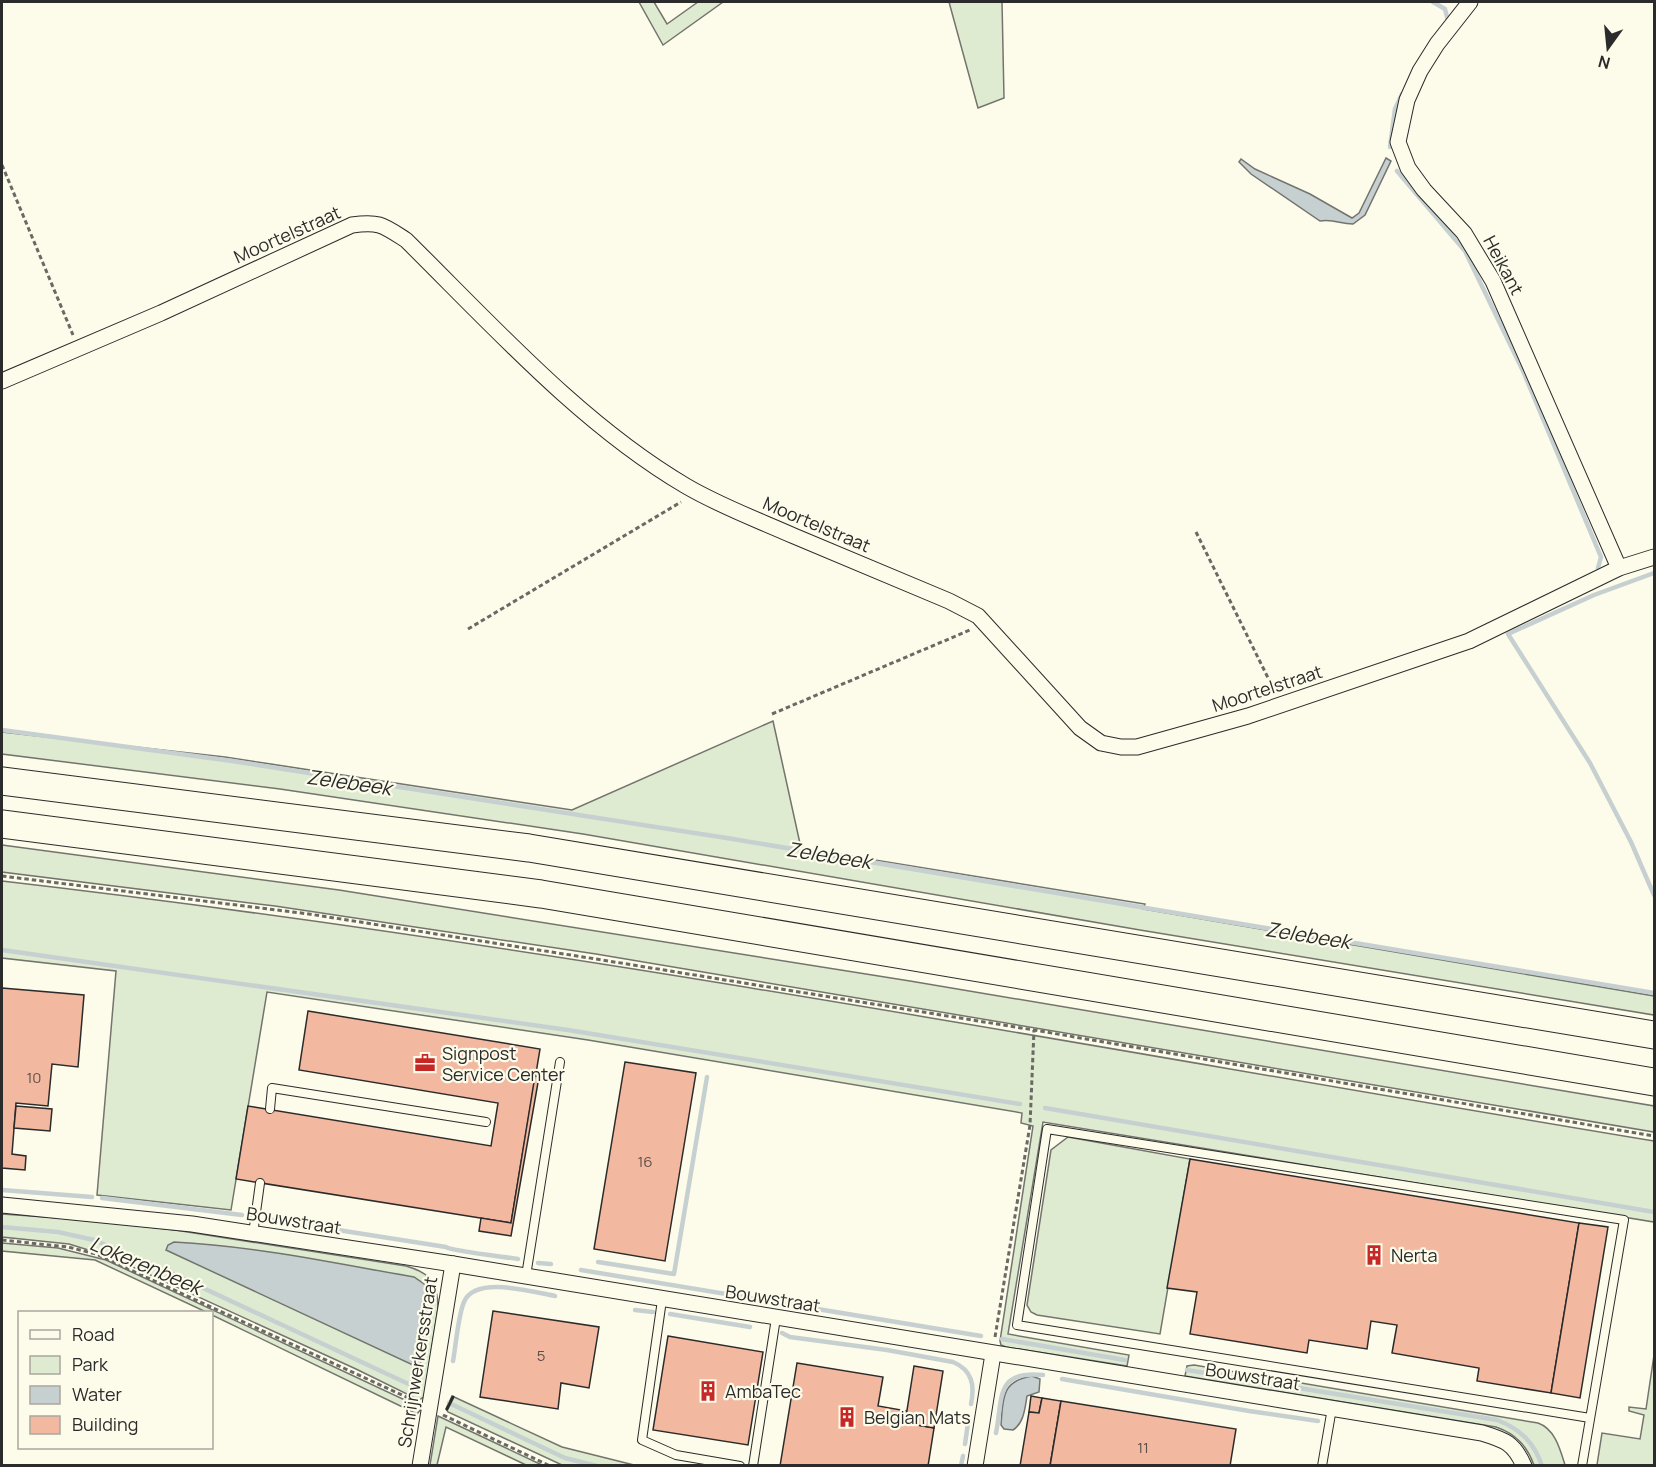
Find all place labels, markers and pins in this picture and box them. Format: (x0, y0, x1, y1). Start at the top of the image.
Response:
place label: Signpost Service Center (442, 1041, 565, 1086)
office icon: Signpost Service Center (413, 1051, 437, 1075)
building icon: Nerta (1362, 1243, 1386, 1267)
place label: Nerta (1391, 1243, 1438, 1267)
building icon: AmbaTec (696, 1379, 720, 1403)
place label: AmbaTec (725, 1379, 801, 1403)
building icon: Belgian Mats (835, 1405, 859, 1429)
place label: Belgian Mats (864, 1405, 971, 1429)

